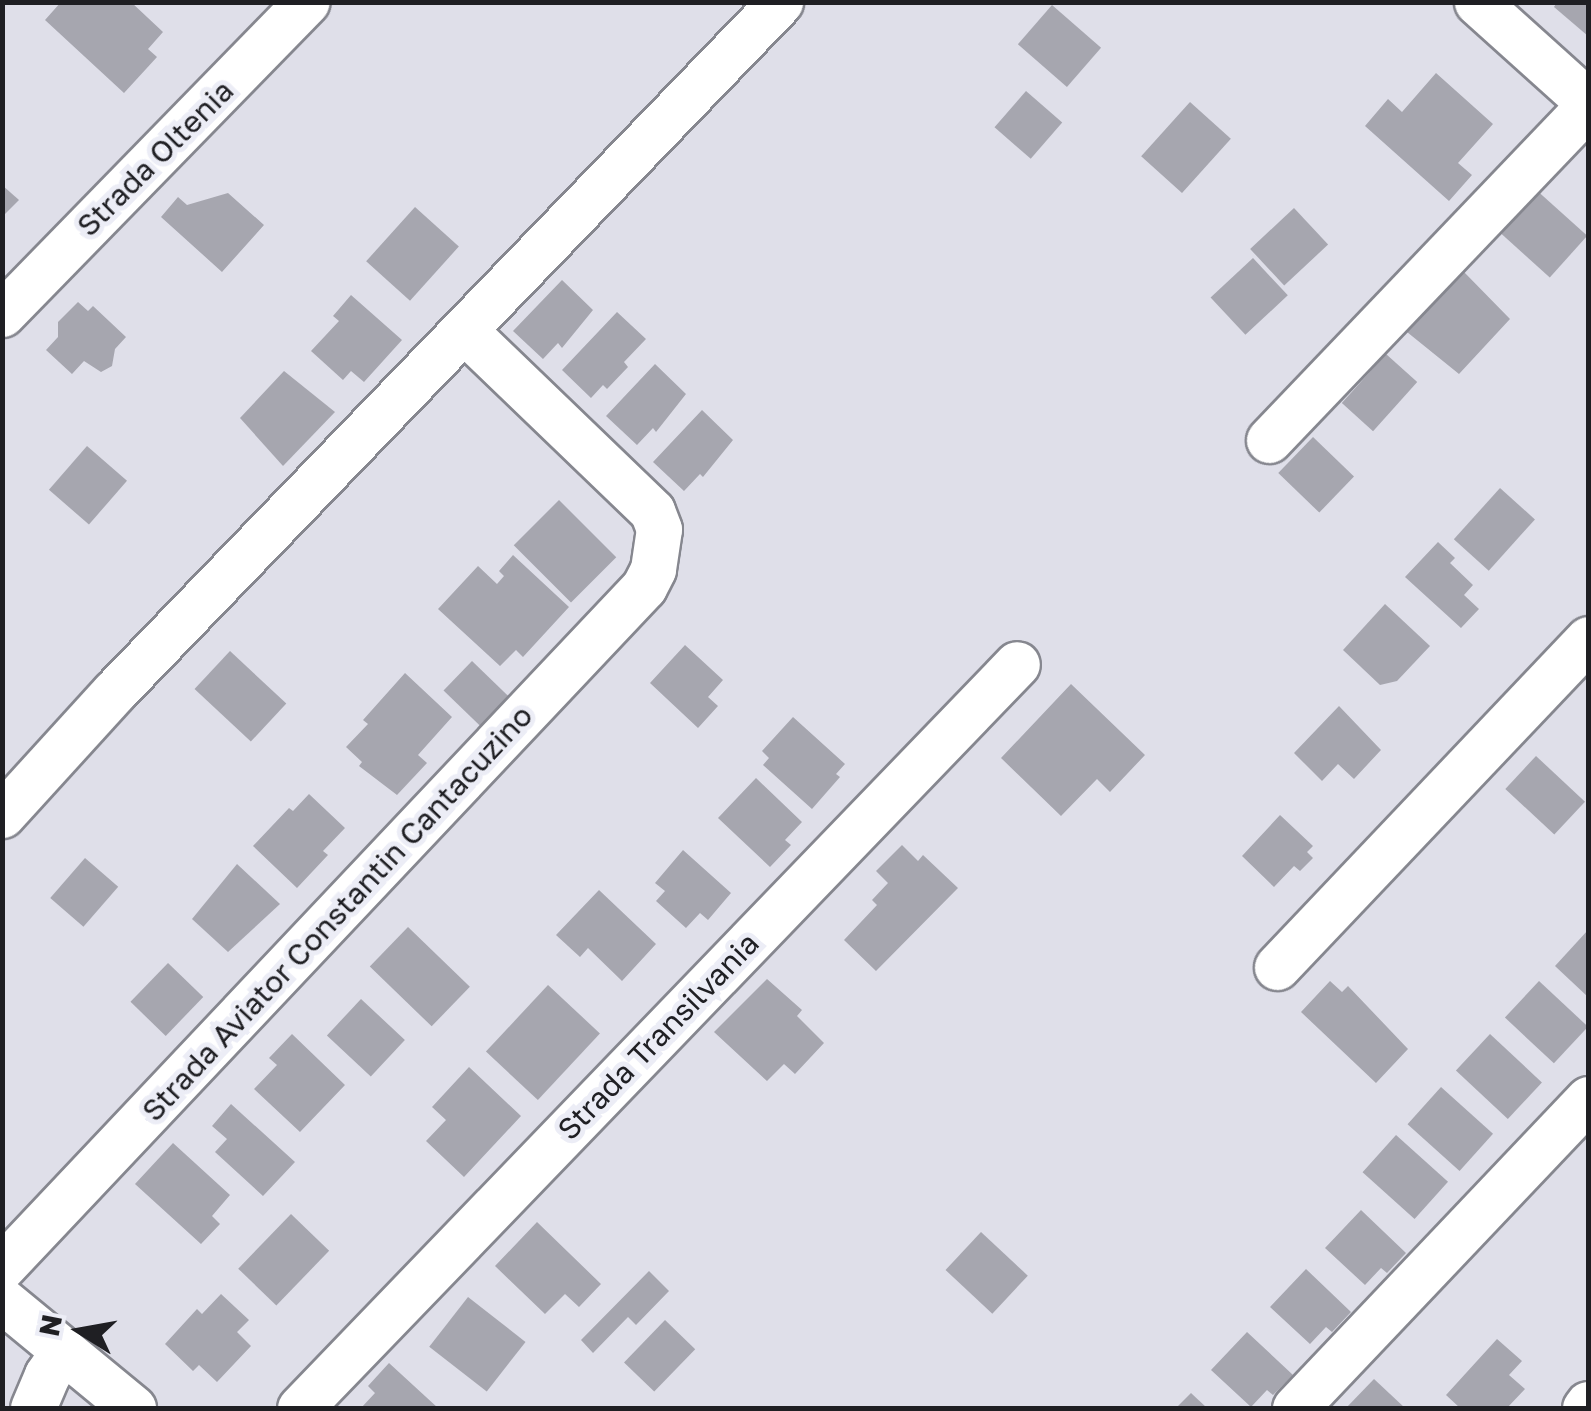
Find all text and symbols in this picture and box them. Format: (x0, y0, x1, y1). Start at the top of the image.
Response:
street label: Strada Oltenia (69, 72, 241, 244)
street label: Strada Aviator Constantin Cantacuzino (134, 698, 540, 1128)
street label: Strada Transilvania (550, 925, 766, 1147)
north arrow (30, 1281, 130, 1381)
text: N (32, 1312, 68, 1339)

